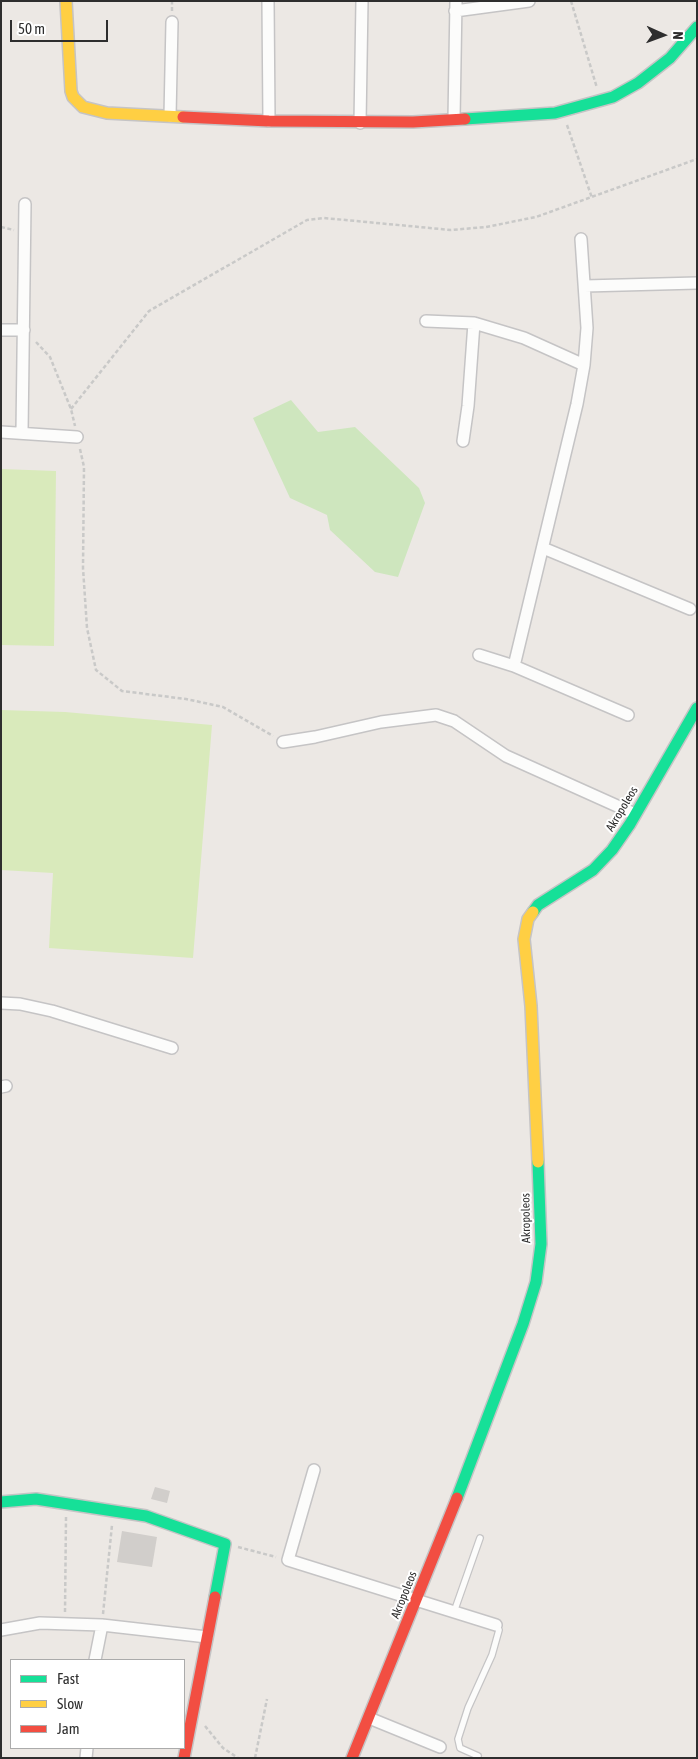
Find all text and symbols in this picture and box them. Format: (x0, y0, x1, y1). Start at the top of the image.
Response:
scale bar (12, 10, 110, 42)
north arrow (638, 10, 688, 60)
text: 50 m (18, 20, 45, 37)
text: N (670, 31, 686, 40)
street label: Akropoleos (603, 784, 641, 834)
street label: Akropoleos (518, 1193, 534, 1243)
street label: Akropoleos (388, 1569, 420, 1621)
legend (10, 1659, 185, 1749)
text: Fast (57, 1670, 79, 1687)
text: Slow (57, 1695, 83, 1712)
text: Jam (57, 1720, 80, 1737)

